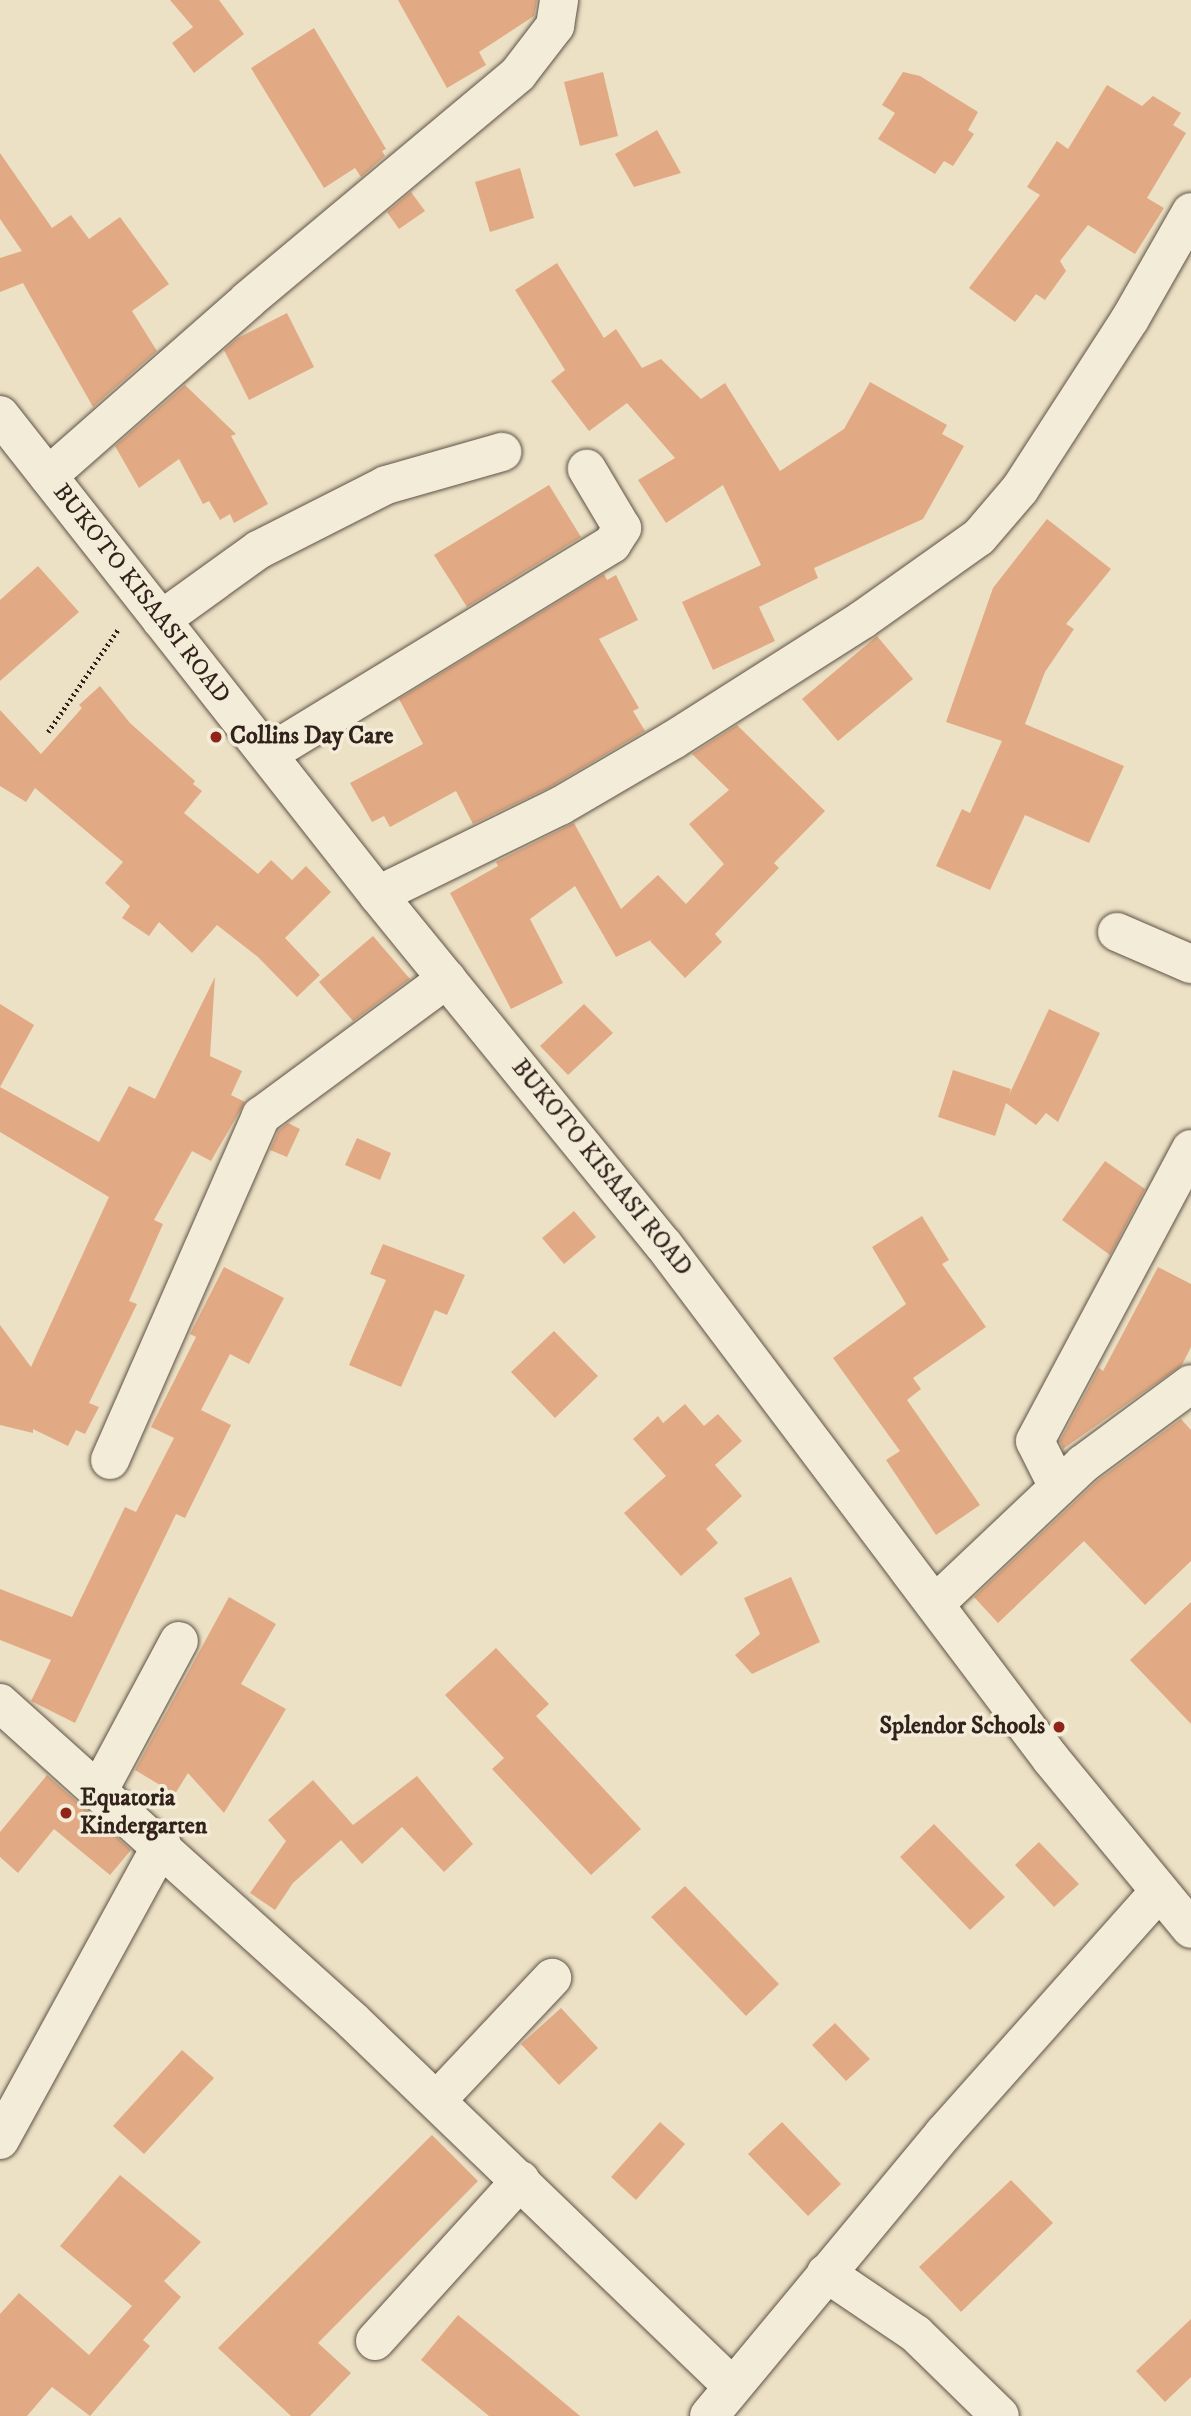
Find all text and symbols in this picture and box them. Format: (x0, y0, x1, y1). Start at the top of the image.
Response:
street label: BUKOTO KISAASI ROAD (46, 479, 236, 709)
place label: Collins Day Care (230, 723, 393, 751)
marker: Collins Day Care (208, 729, 224, 745)
street label: BUKOTO KISAASI ROAD (505, 1054, 697, 1282)
place label: Splendor Schools (879, 1713, 1045, 1741)
marker: Splendor Schools (1051, 1719, 1067, 1735)
place label: Equatoria Kindergarten (80, 1785, 207, 1841)
marker: Equatoria Kindergarten (58, 1805, 74, 1821)

